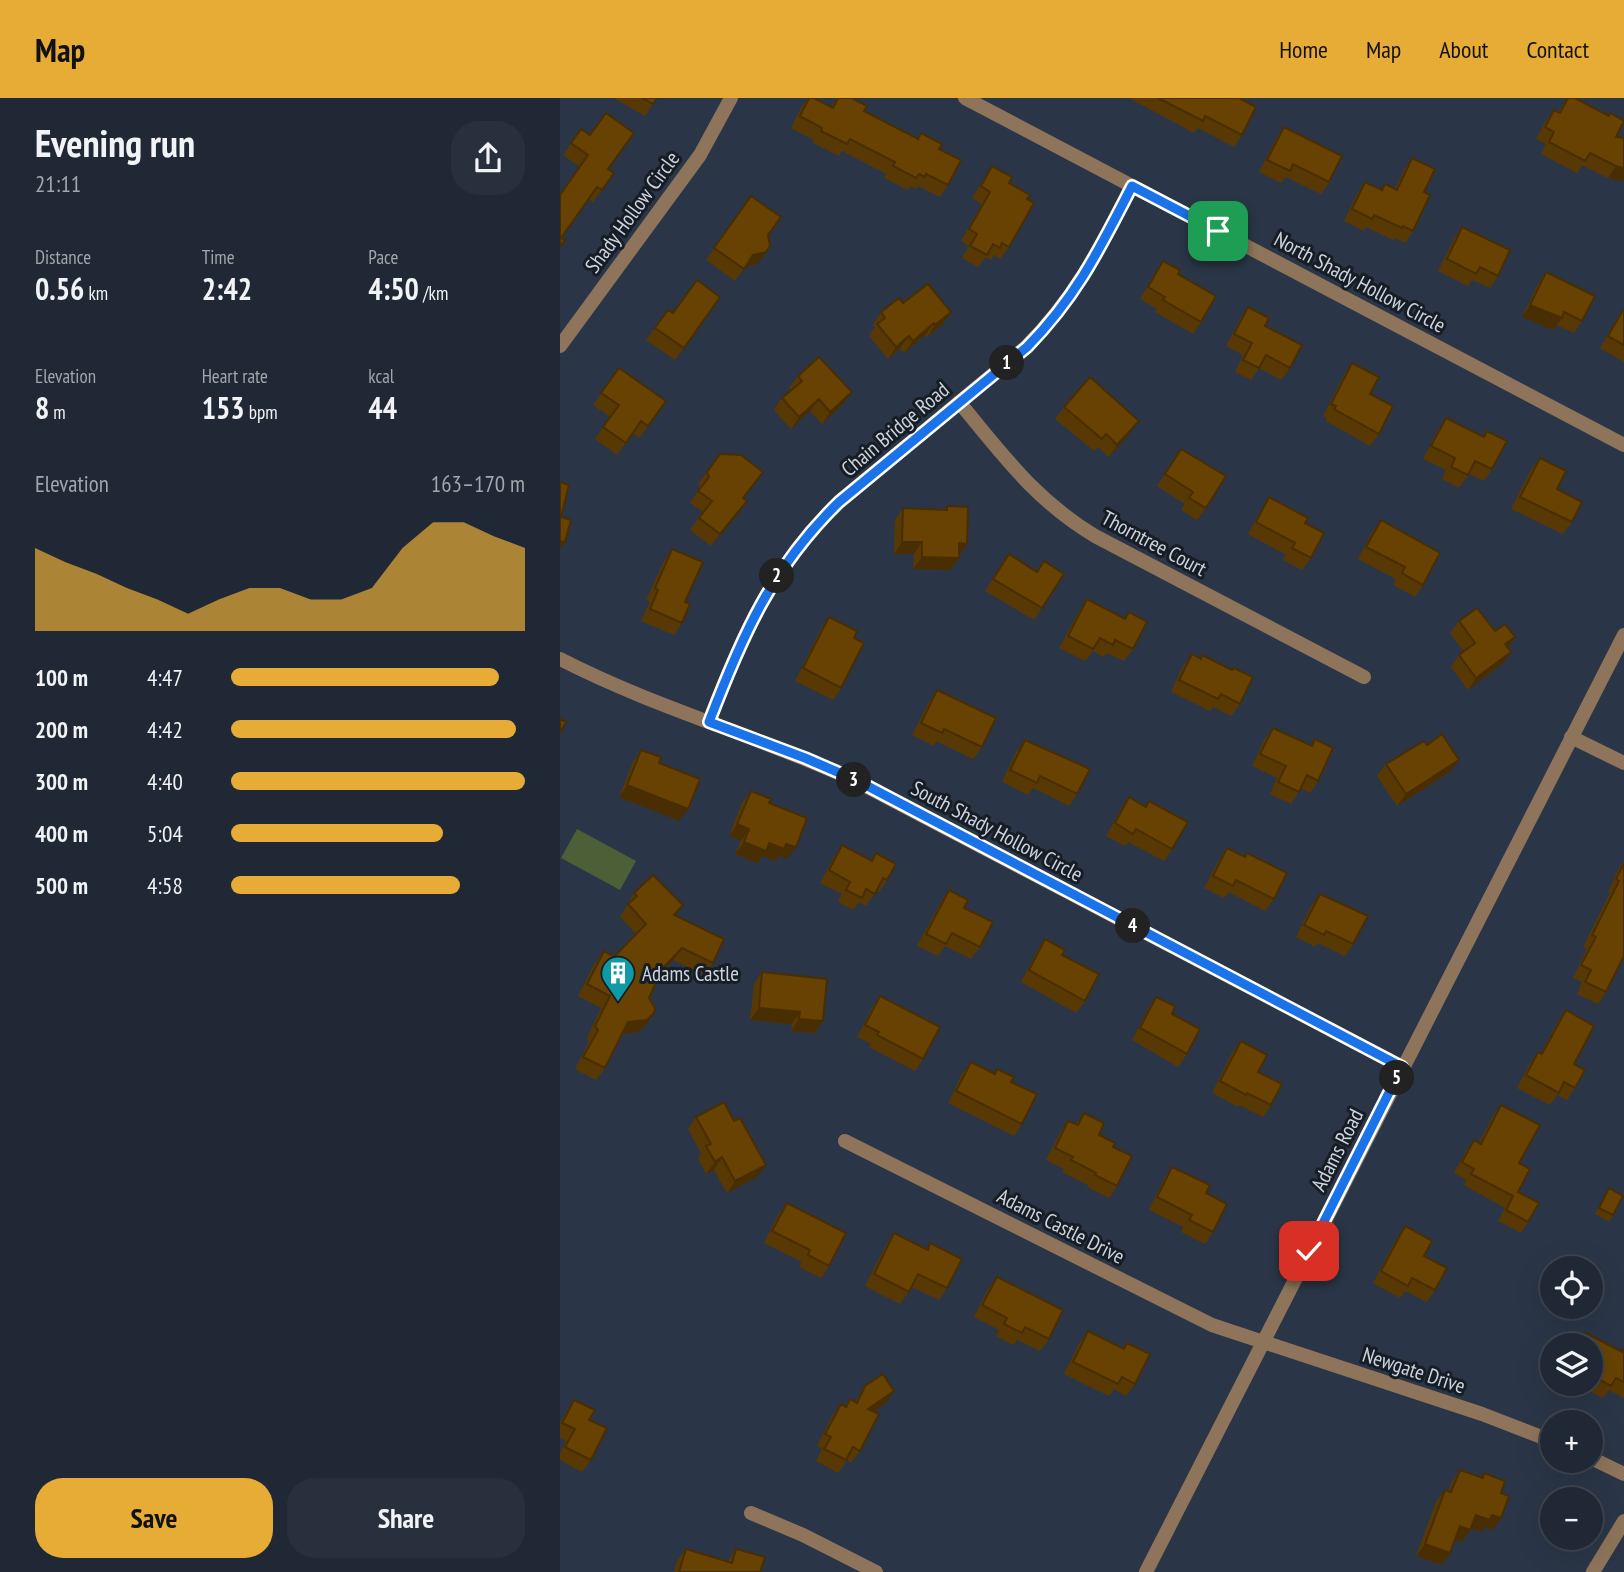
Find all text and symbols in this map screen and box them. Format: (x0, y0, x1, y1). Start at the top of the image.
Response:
text: Map (35, 28, 85, 71)
text: Home (1279, 34, 1328, 65)
text: Map (1366, 34, 1401, 65)
text: About (1439, 34, 1488, 65)
text: Contact (1526, 34, 1589, 65)
text: Evening run (35, 118, 195, 167)
button: share (451, 121, 525, 195)
street label: Shady Hollow Circle (579, 146, 685, 278)
text: 21:11 (35, 169, 81, 198)
pin (1188, 201, 1248, 261)
icon: arrive (1199, 212, 1237, 250)
street label: North Shady Hollow Circle (1270, 225, 1450, 339)
text: Distance (35, 245, 91, 269)
text: Time (202, 245, 235, 269)
text: Pace (368, 245, 398, 269)
text: 0.56 (35, 269, 84, 308)
text: 2:42 (202, 269, 252, 308)
text: 4:50 (368, 269, 419, 308)
text: km (84, 281, 108, 305)
text: /km (419, 281, 448, 305)
pin: 1 (990, 345, 1024, 380)
text: 1 (1002, 350, 1011, 374)
text: Elevation (35, 364, 96, 388)
text: Heart rate (202, 364, 268, 388)
text: kcal (368, 364, 394, 388)
street label: Chain Bridge Road (835, 376, 955, 482)
text: 8 (35, 388, 49, 427)
text: 153 (202, 388, 245, 427)
text: 44 (368, 388, 397, 427)
text: m (49, 400, 66, 424)
text: bpm (245, 400, 278, 424)
text: Elevation (35, 469, 109, 498)
text: 163–170 m (431, 469, 525, 498)
street label: Thorntree Court (1097, 504, 1211, 582)
pin: 2 (760, 559, 794, 594)
text: 2 (772, 563, 781, 587)
text: 100 m (35, 663, 88, 692)
text: 4:47 (147, 663, 183, 692)
text: 200 m (35, 715, 88, 744)
text: 4:42 (147, 715, 183, 744)
pin: 3 (836, 762, 872, 798)
text: 300 m (35, 767, 88, 796)
text: 4:40 (147, 767, 183, 796)
text: 3 (849, 767, 858, 791)
street label: South Shady Hollow Circle (907, 774, 1087, 888)
text: 400 m (35, 819, 88, 848)
text: 5:04 (147, 819, 183, 848)
text: 500 m (35, 871, 88, 900)
text: 4:58 (147, 871, 183, 900)
pin: 4 (1116, 908, 1150, 944)
text: 4 (1128, 913, 1137, 937)
building icon: Adams Castle (599, 954, 637, 1003)
place label: Adams Castle (642, 960, 739, 987)
pin: 5 (1380, 1060, 1414, 1096)
text: 5 (1392, 1065, 1401, 1089)
street label: Adams Road (1305, 1104, 1369, 1196)
street label: Adams Castle Drive (993, 1182, 1129, 1270)
pin (1279, 1221, 1339, 1281)
icon: check (1290, 1232, 1328, 1270)
map controls (1540, 1256, 1603, 1550)
button: locate (1540, 1256, 1603, 1319)
button: layers (1540, 1333, 1603, 1396)
street label: Newgate Drive (1359, 1341, 1469, 1399)
button: + (1540, 1410, 1603, 1473)
button: Save (35, 1478, 273, 1558)
button: Share (287, 1478, 525, 1558)
button: − (1540, 1487, 1603, 1550)

